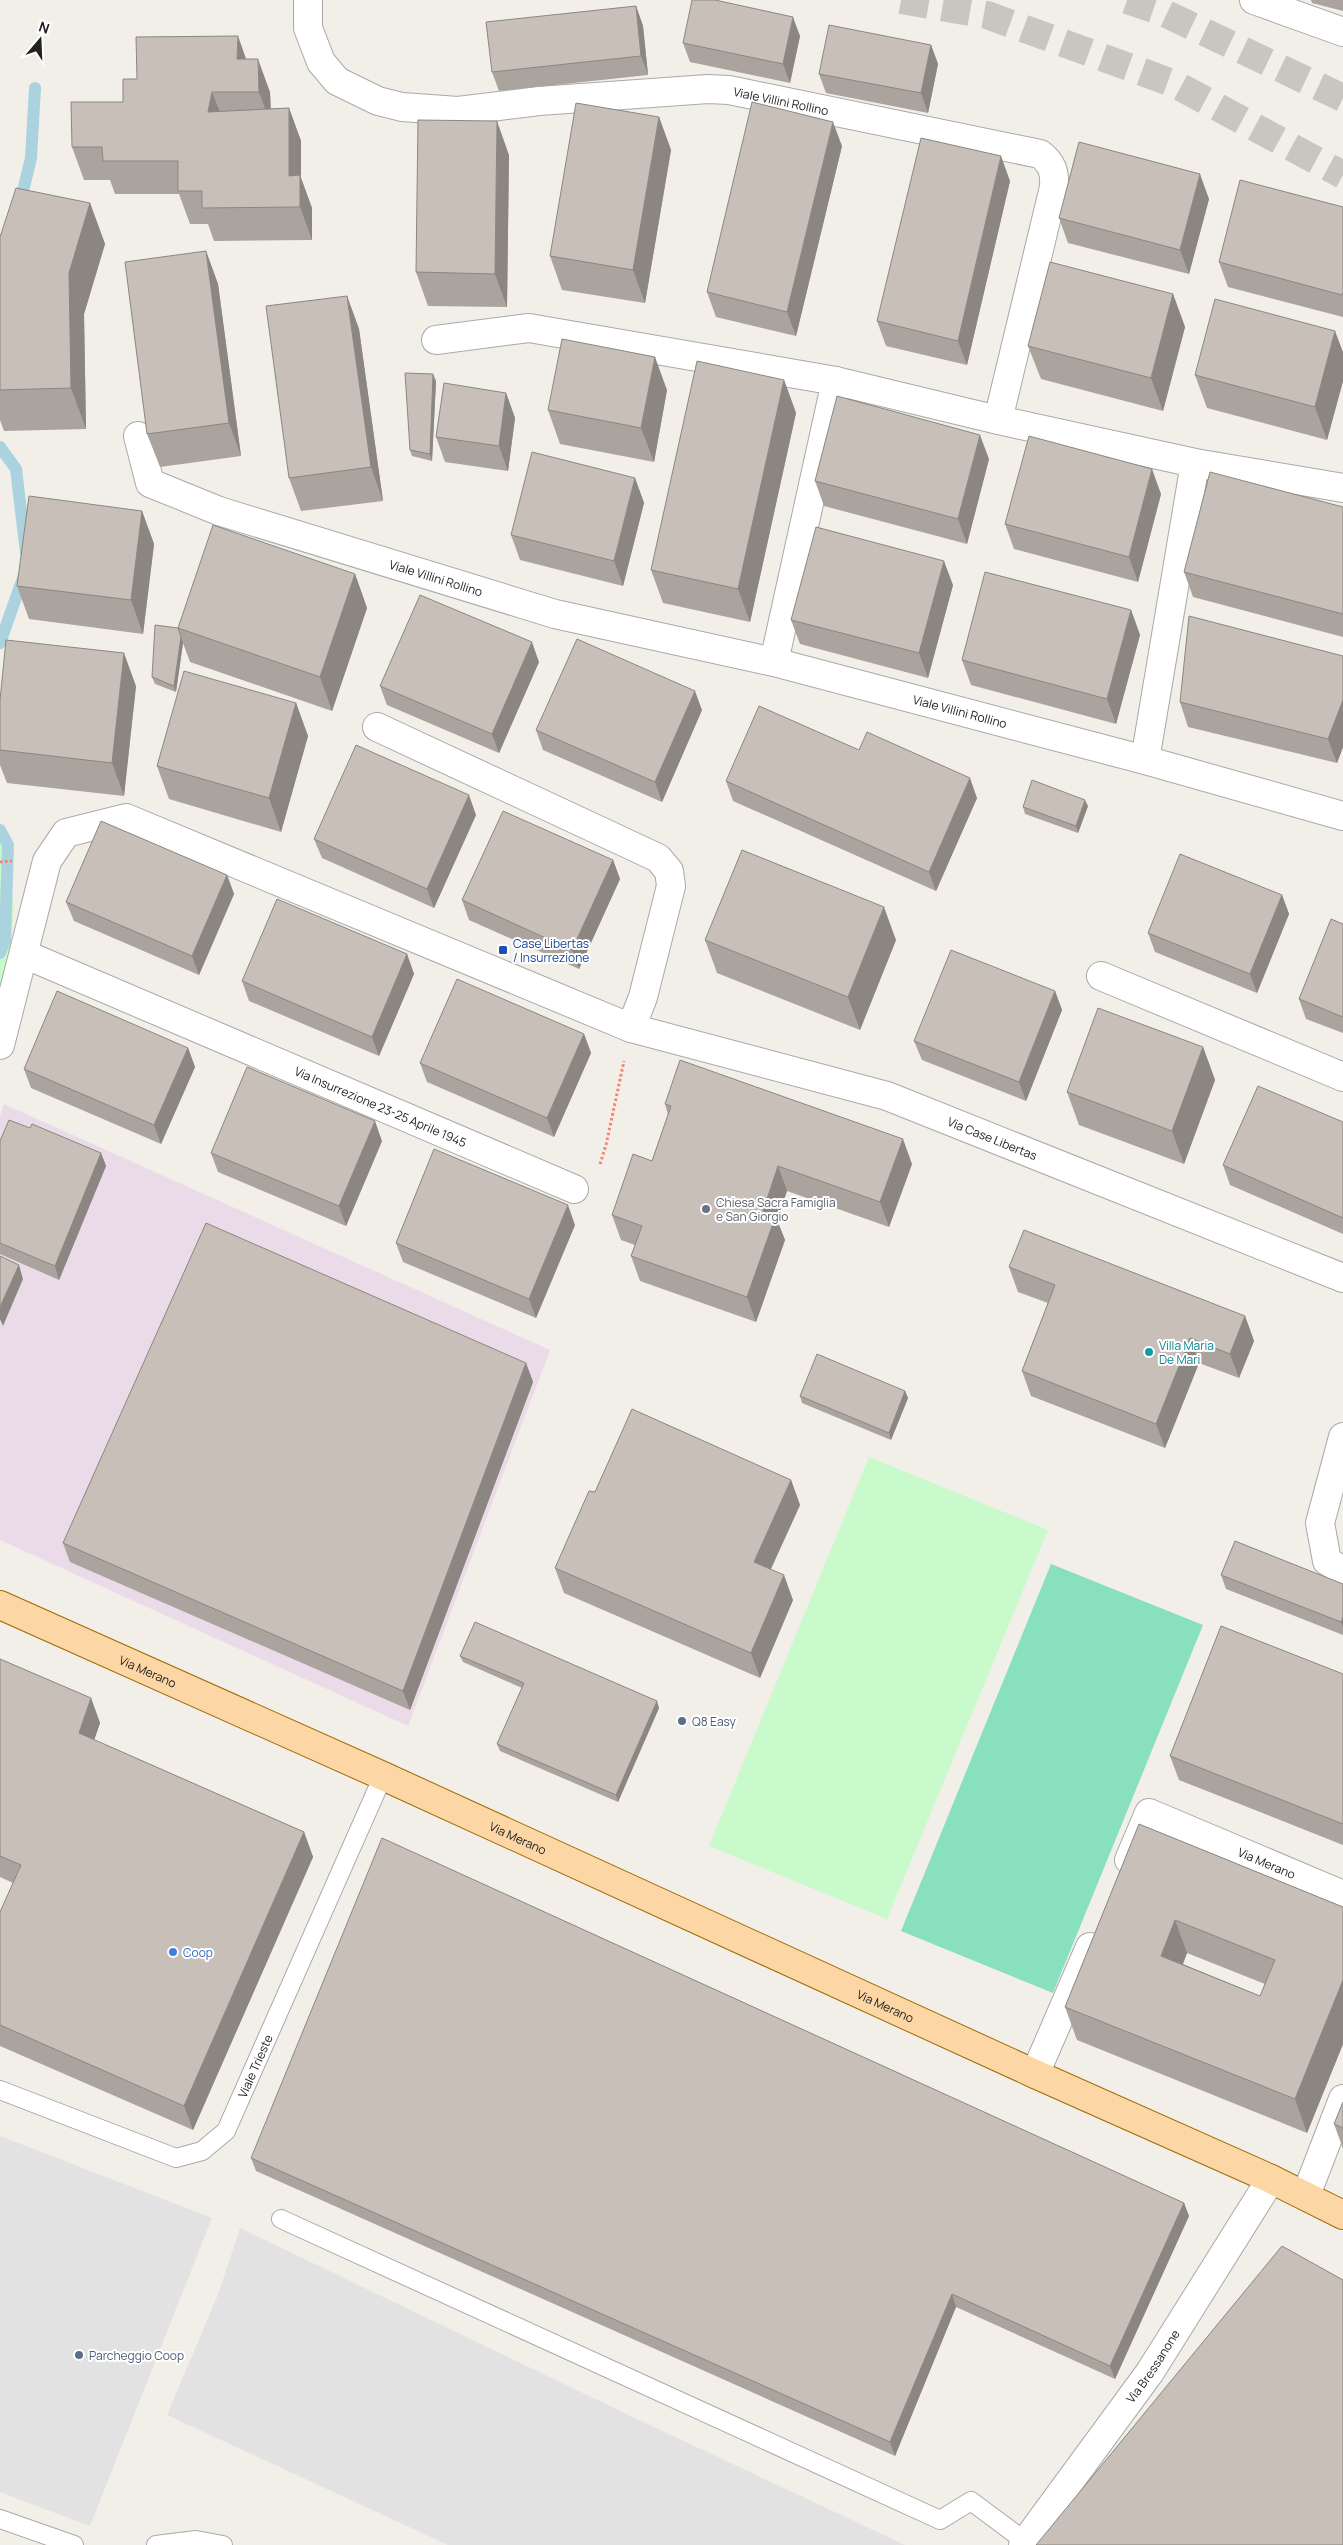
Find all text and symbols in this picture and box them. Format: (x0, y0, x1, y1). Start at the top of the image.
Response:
north arrow (15, 15, 65, 65)
text: N (37, 17, 52, 38)
street label: Viale Villini Rollino (732, 83, 830, 119)
street label: Viale Villini Rollino (387, 555, 485, 600)
street label: Viale Villini Rollino (911, 691, 1009, 732)
place label: Case Libertas / Insurrezione (513, 935, 589, 966)
marker: Case Libertas / Insurrezione (497, 944, 509, 956)
street label: Via Insurrezione 23-25 Aprile 1945 (292, 1062, 470, 1151)
street label: Via Case Libertas (945, 1113, 1040, 1164)
place label: Chiesa Sacra Famiglia e San Giorgio (716, 1194, 836, 1225)
marker: Chiesa Sacra Famiglia e San Giorgio (700, 1203, 712, 1215)
place label: Villa Maria De Mari (1159, 1337, 1214, 1368)
marker: Villa Maria De Mari (1143, 1346, 1155, 1358)
street label: Via Merano (117, 1651, 179, 1691)
place label: Q8 Easy (692, 1713, 737, 1730)
marker: Q8 Easy (676, 1715, 688, 1727)
street label: Via Merano (487, 1817, 549, 1858)
street label: Via Merano (1235, 1843, 1298, 1883)
place label: Coop (183, 1944, 213, 1961)
marker: Coop (167, 1946, 179, 1958)
street label: Via Merano (854, 1985, 917, 2026)
street label: Viale Trieste (233, 2032, 276, 2100)
street label: Via Bressanone (1122, 2326, 1183, 2406)
place label: Parcheggio Coop (89, 2347, 184, 2364)
marker: Parcheggio Coop (73, 2349, 85, 2361)

